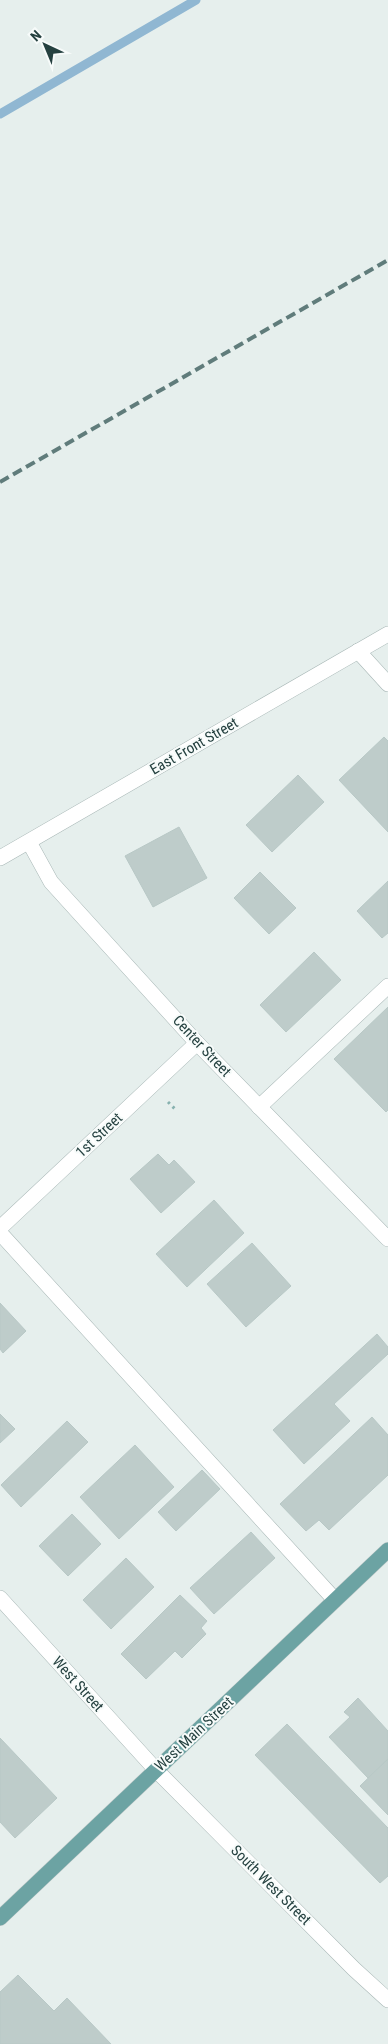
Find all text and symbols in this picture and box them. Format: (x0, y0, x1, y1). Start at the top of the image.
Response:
north arrow (20, 20, 70, 70)
text: N (27, 27, 45, 44)
street label: East Front Street (147, 714, 241, 778)
street label: Center Street (169, 1012, 235, 1080)
street label: 1st Street (72, 1109, 126, 1161)
street label: West Street (49, 1653, 107, 1715)
street label: West Main Street (151, 1693, 237, 1775)
street label: South West Street (227, 1841, 315, 1929)

